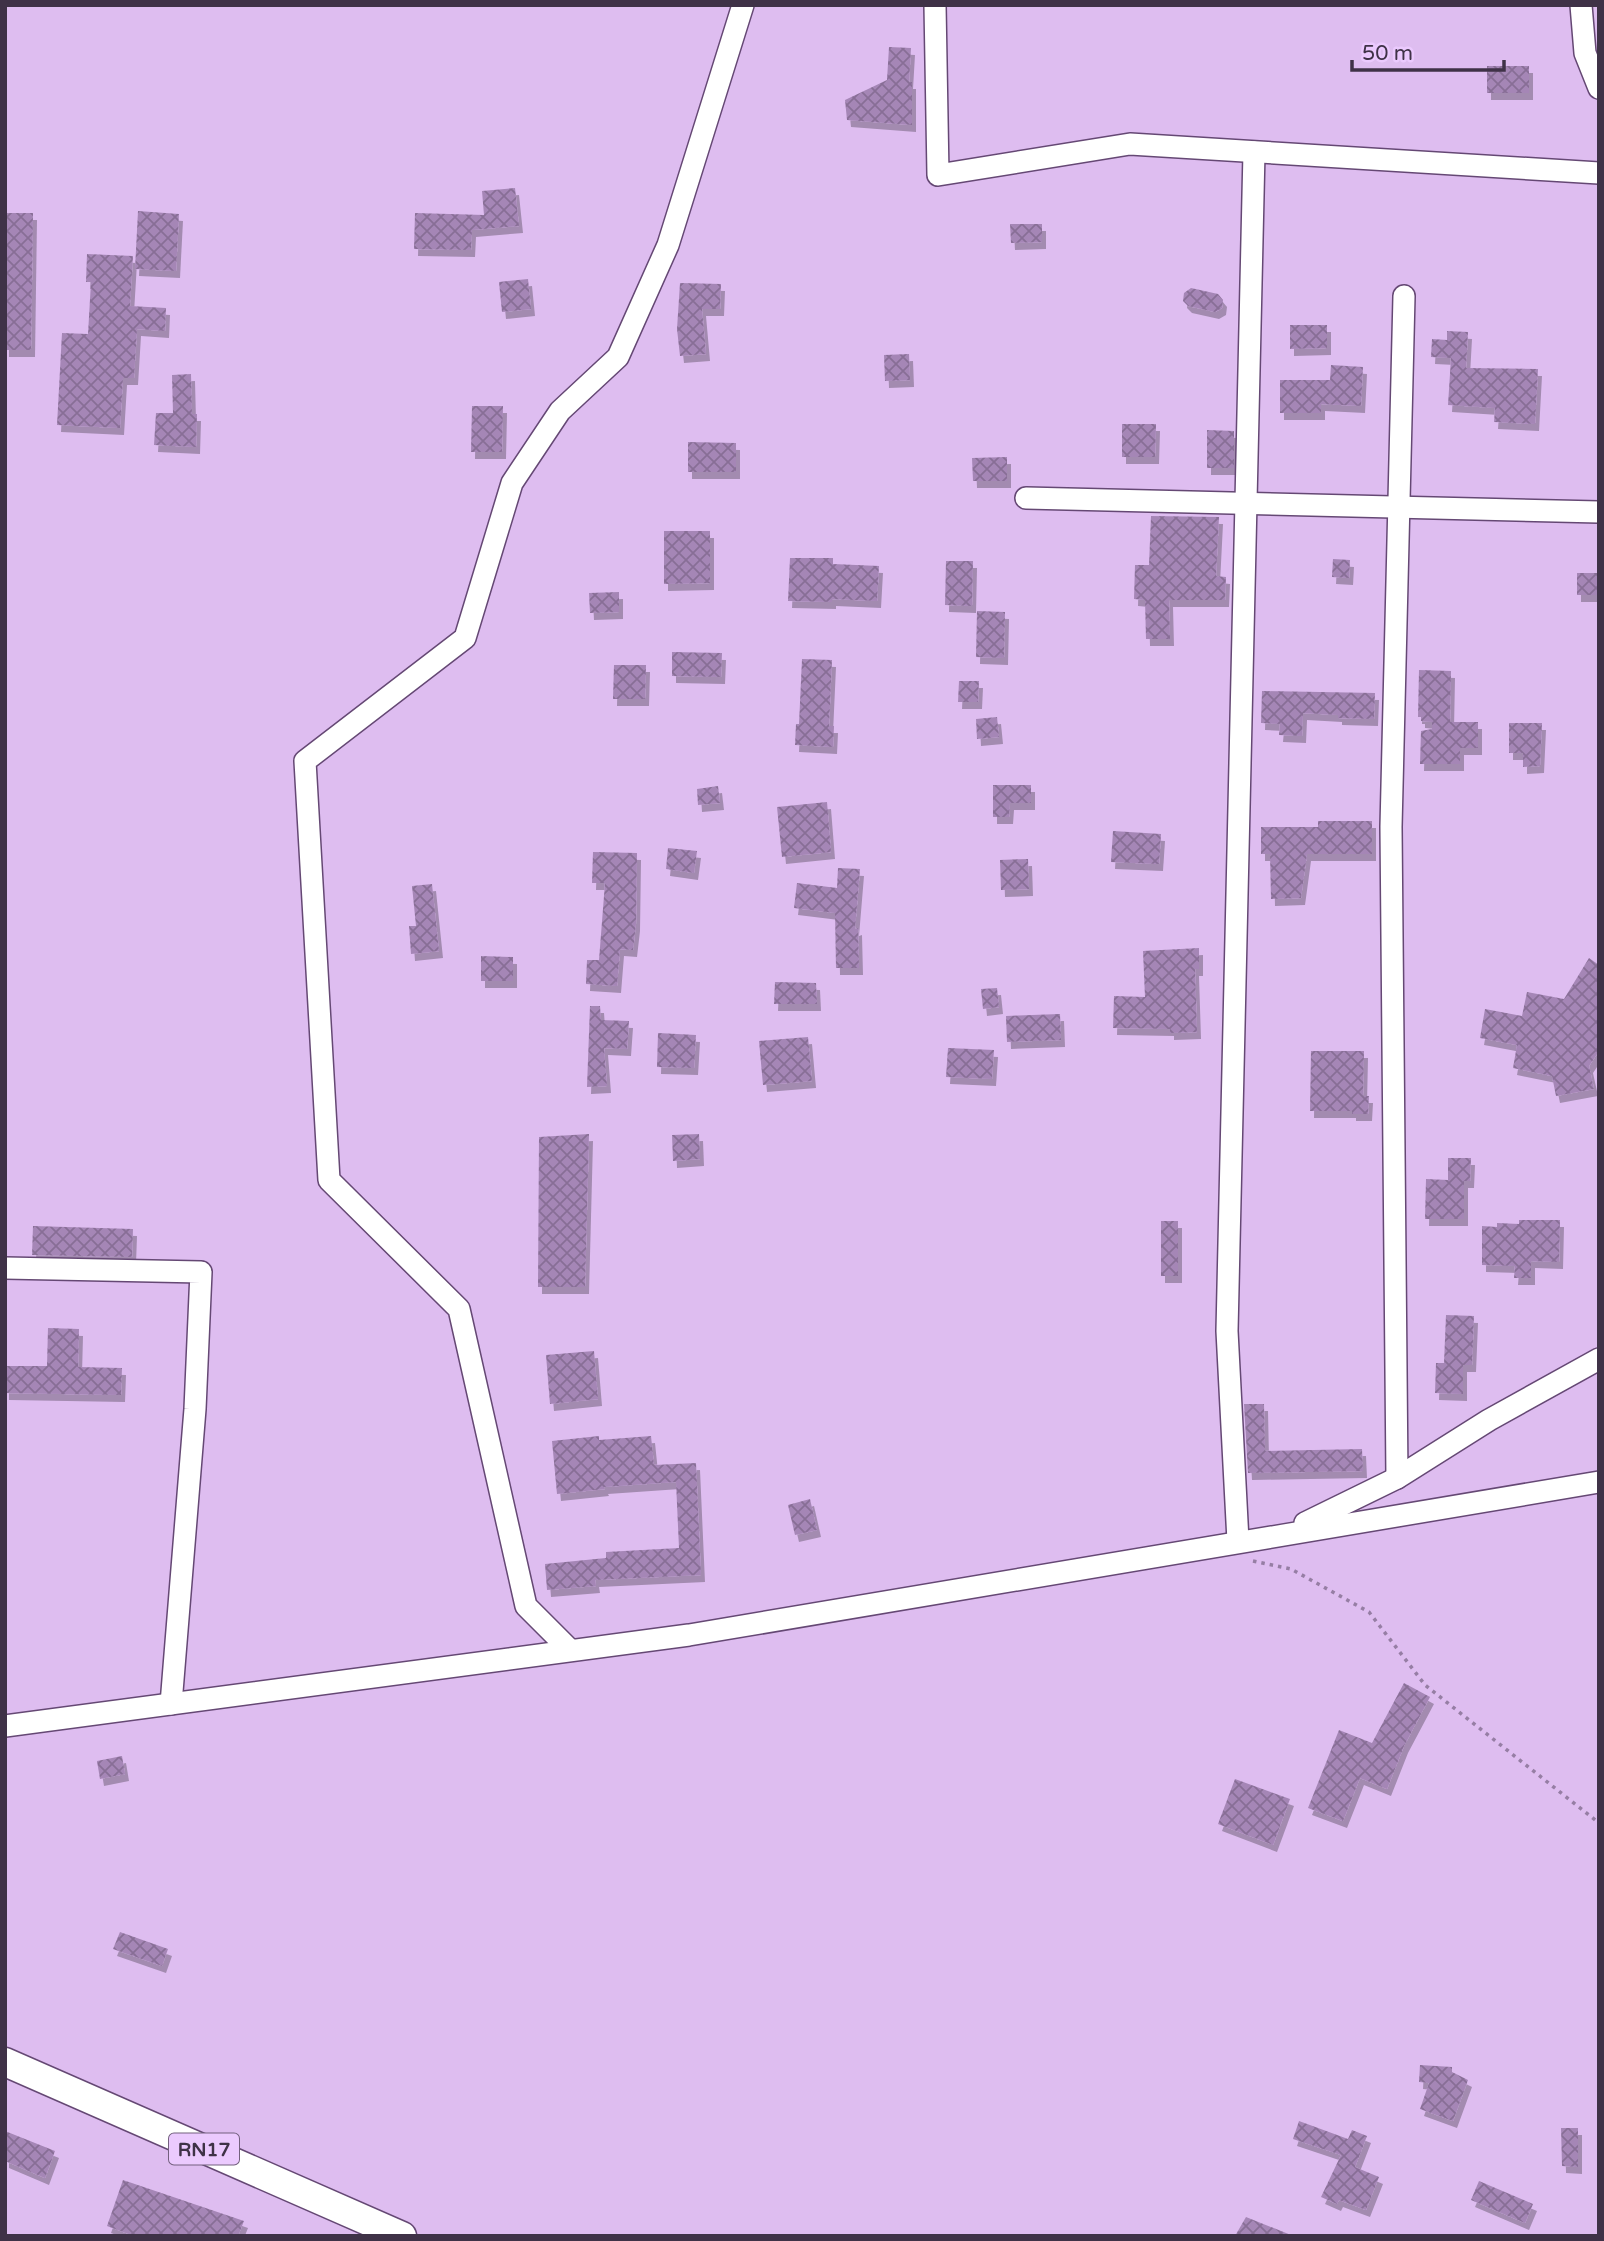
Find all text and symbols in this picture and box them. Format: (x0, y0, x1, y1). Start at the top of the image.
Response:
scale bar (1352, 28, 1504, 72)
text: 50 m (1362, 41, 1413, 66)
road number: RN17 (169, 2134, 239, 2164)

